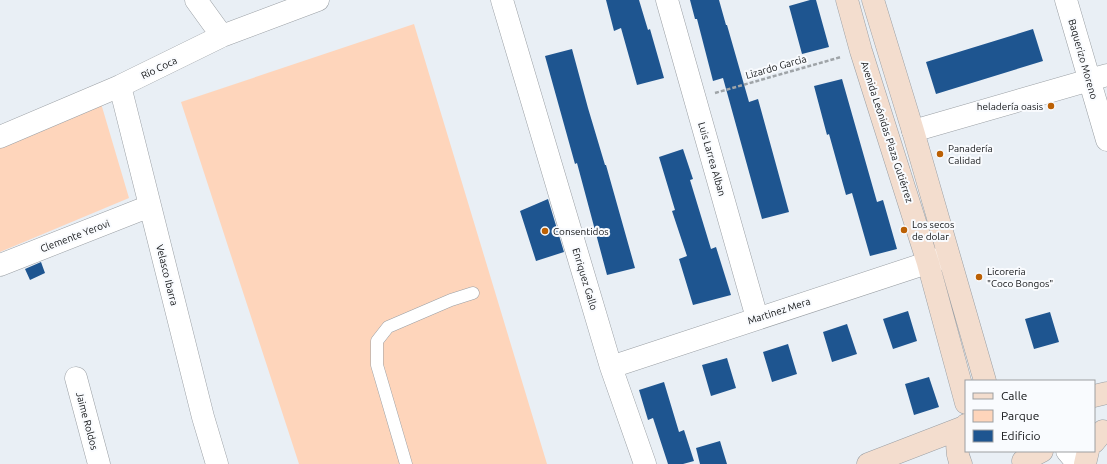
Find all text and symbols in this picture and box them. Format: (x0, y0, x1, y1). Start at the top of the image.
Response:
street label: Baquerizo Moreno (1066, 18, 1100, 100)
street label: Lizardo Garcia (744, 53, 808, 81)
street label: Río Coca (139, 55, 179, 81)
street label: Avenida Leónidas Plaza Gutiérrez (859, 60, 915, 204)
place label: heladería oasis (977, 101, 1043, 112)
marker: heladería oasis (1046, 101, 1056, 111)
street label: Luis Larrea Alban (696, 121, 728, 197)
place label: Panadería Calidad (948, 143, 993, 166)
marker: Panadería Calidad (935, 149, 945, 159)
street label: Clemente Yerovi (39, 218, 111, 254)
place label: Los secos de dolar (912, 219, 954, 242)
marker: Los secos de dolar (899, 225, 909, 235)
marker: Consentidos (540, 226, 550, 236)
place label: Consentidos (553, 226, 609, 237)
street label: Velasco Ibarra (154, 243, 180, 307)
street label: Enriquez Gallo (570, 247, 600, 312)
place label: Licoreria "Coco Bongos" (987, 266, 1053, 289)
marker: Licoreria "Coco Bongos" (974, 272, 984, 282)
street label: Martinez Mera (746, 296, 812, 326)
legend (965, 380, 1095, 452)
text: Calle (1001, 389, 1027, 402)
street label: Jaime Roldos (74, 391, 100, 451)
text: Parque (1001, 409, 1039, 422)
text: Edificio (1001, 429, 1041, 442)

